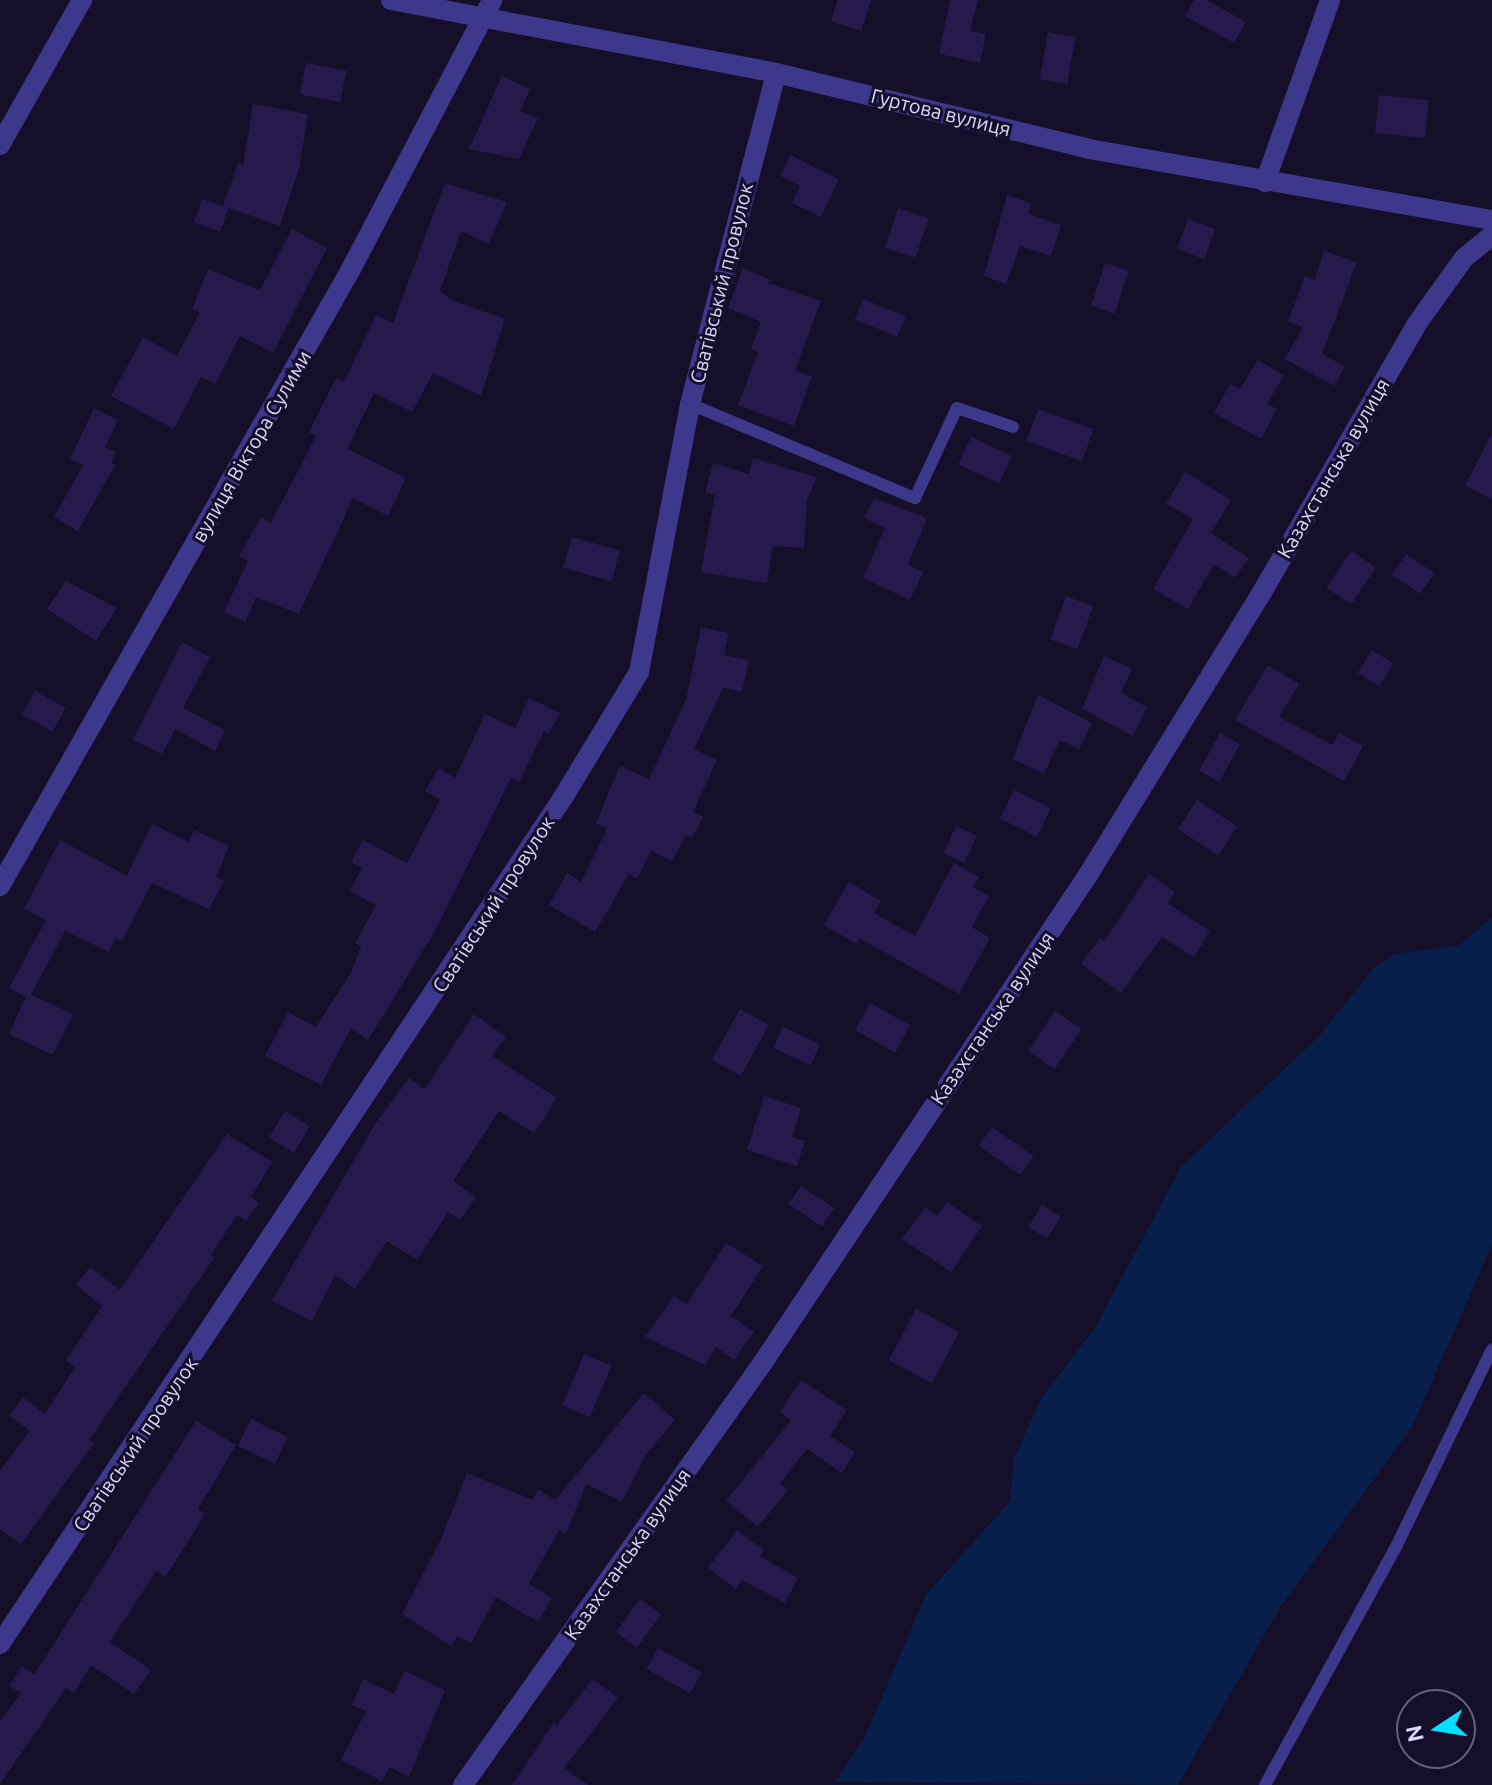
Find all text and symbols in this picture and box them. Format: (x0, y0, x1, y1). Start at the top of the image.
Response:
street label: Гуртова вулиця (869, 83, 1013, 141)
street label: Сватівський провулок (684, 180, 758, 386)
street label: вулиця Віктора Сулими (186, 346, 316, 546)
street label: Казахстанська вулиця (1272, 374, 1394, 562)
street label: Сватівський провулок (427, 811, 559, 997)
street label: Казахстанська вулиця (925, 927, 1059, 1109)
street label: Сватівський провулок (68, 1352, 202, 1536)
street label: Казахстанська вулиця (559, 1464, 695, 1644)
north arrow (1396, 1689, 1476, 1769)
text: N (1400, 1723, 1428, 1744)

